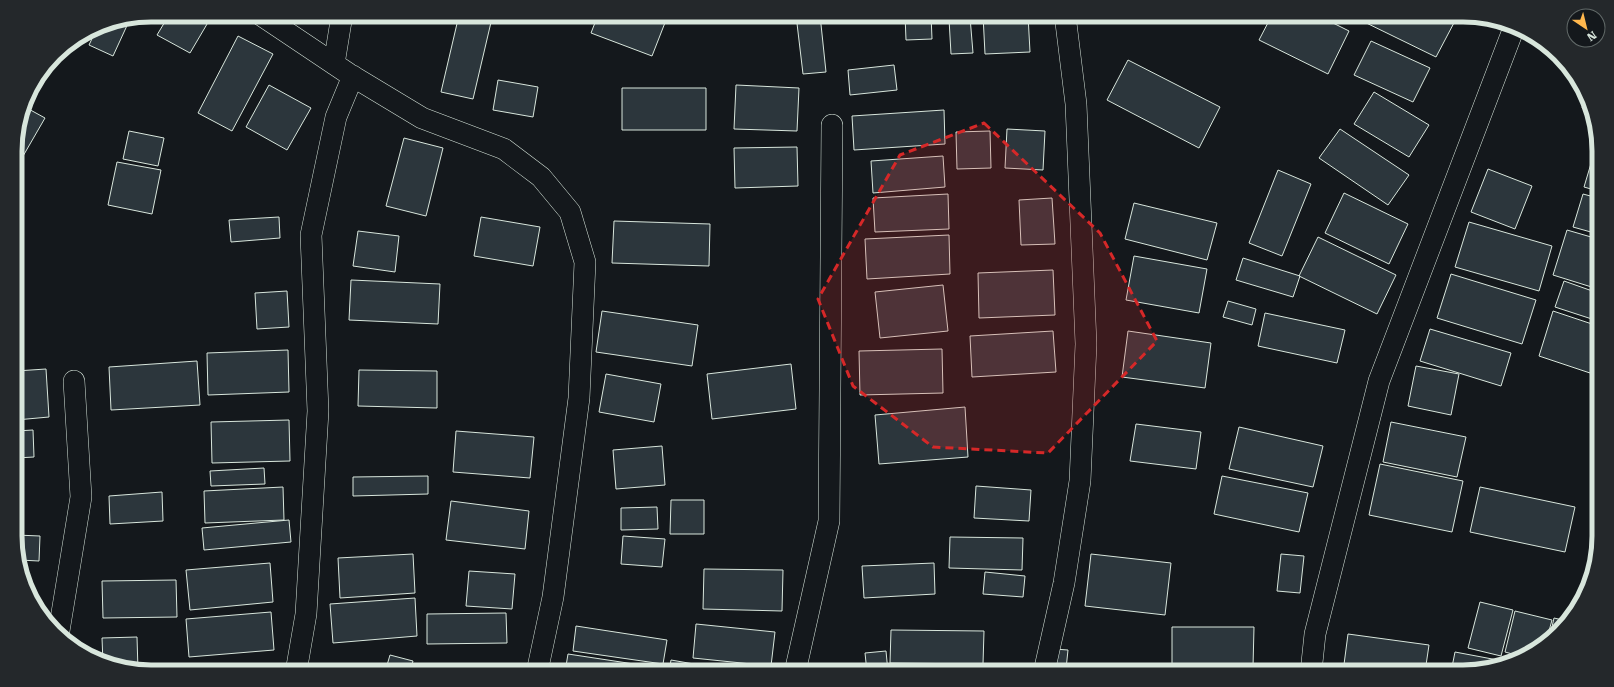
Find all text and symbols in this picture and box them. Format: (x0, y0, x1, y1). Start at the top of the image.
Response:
north arrow (1566, 8, 1606, 48)
text: N (1584, 28, 1599, 44)

